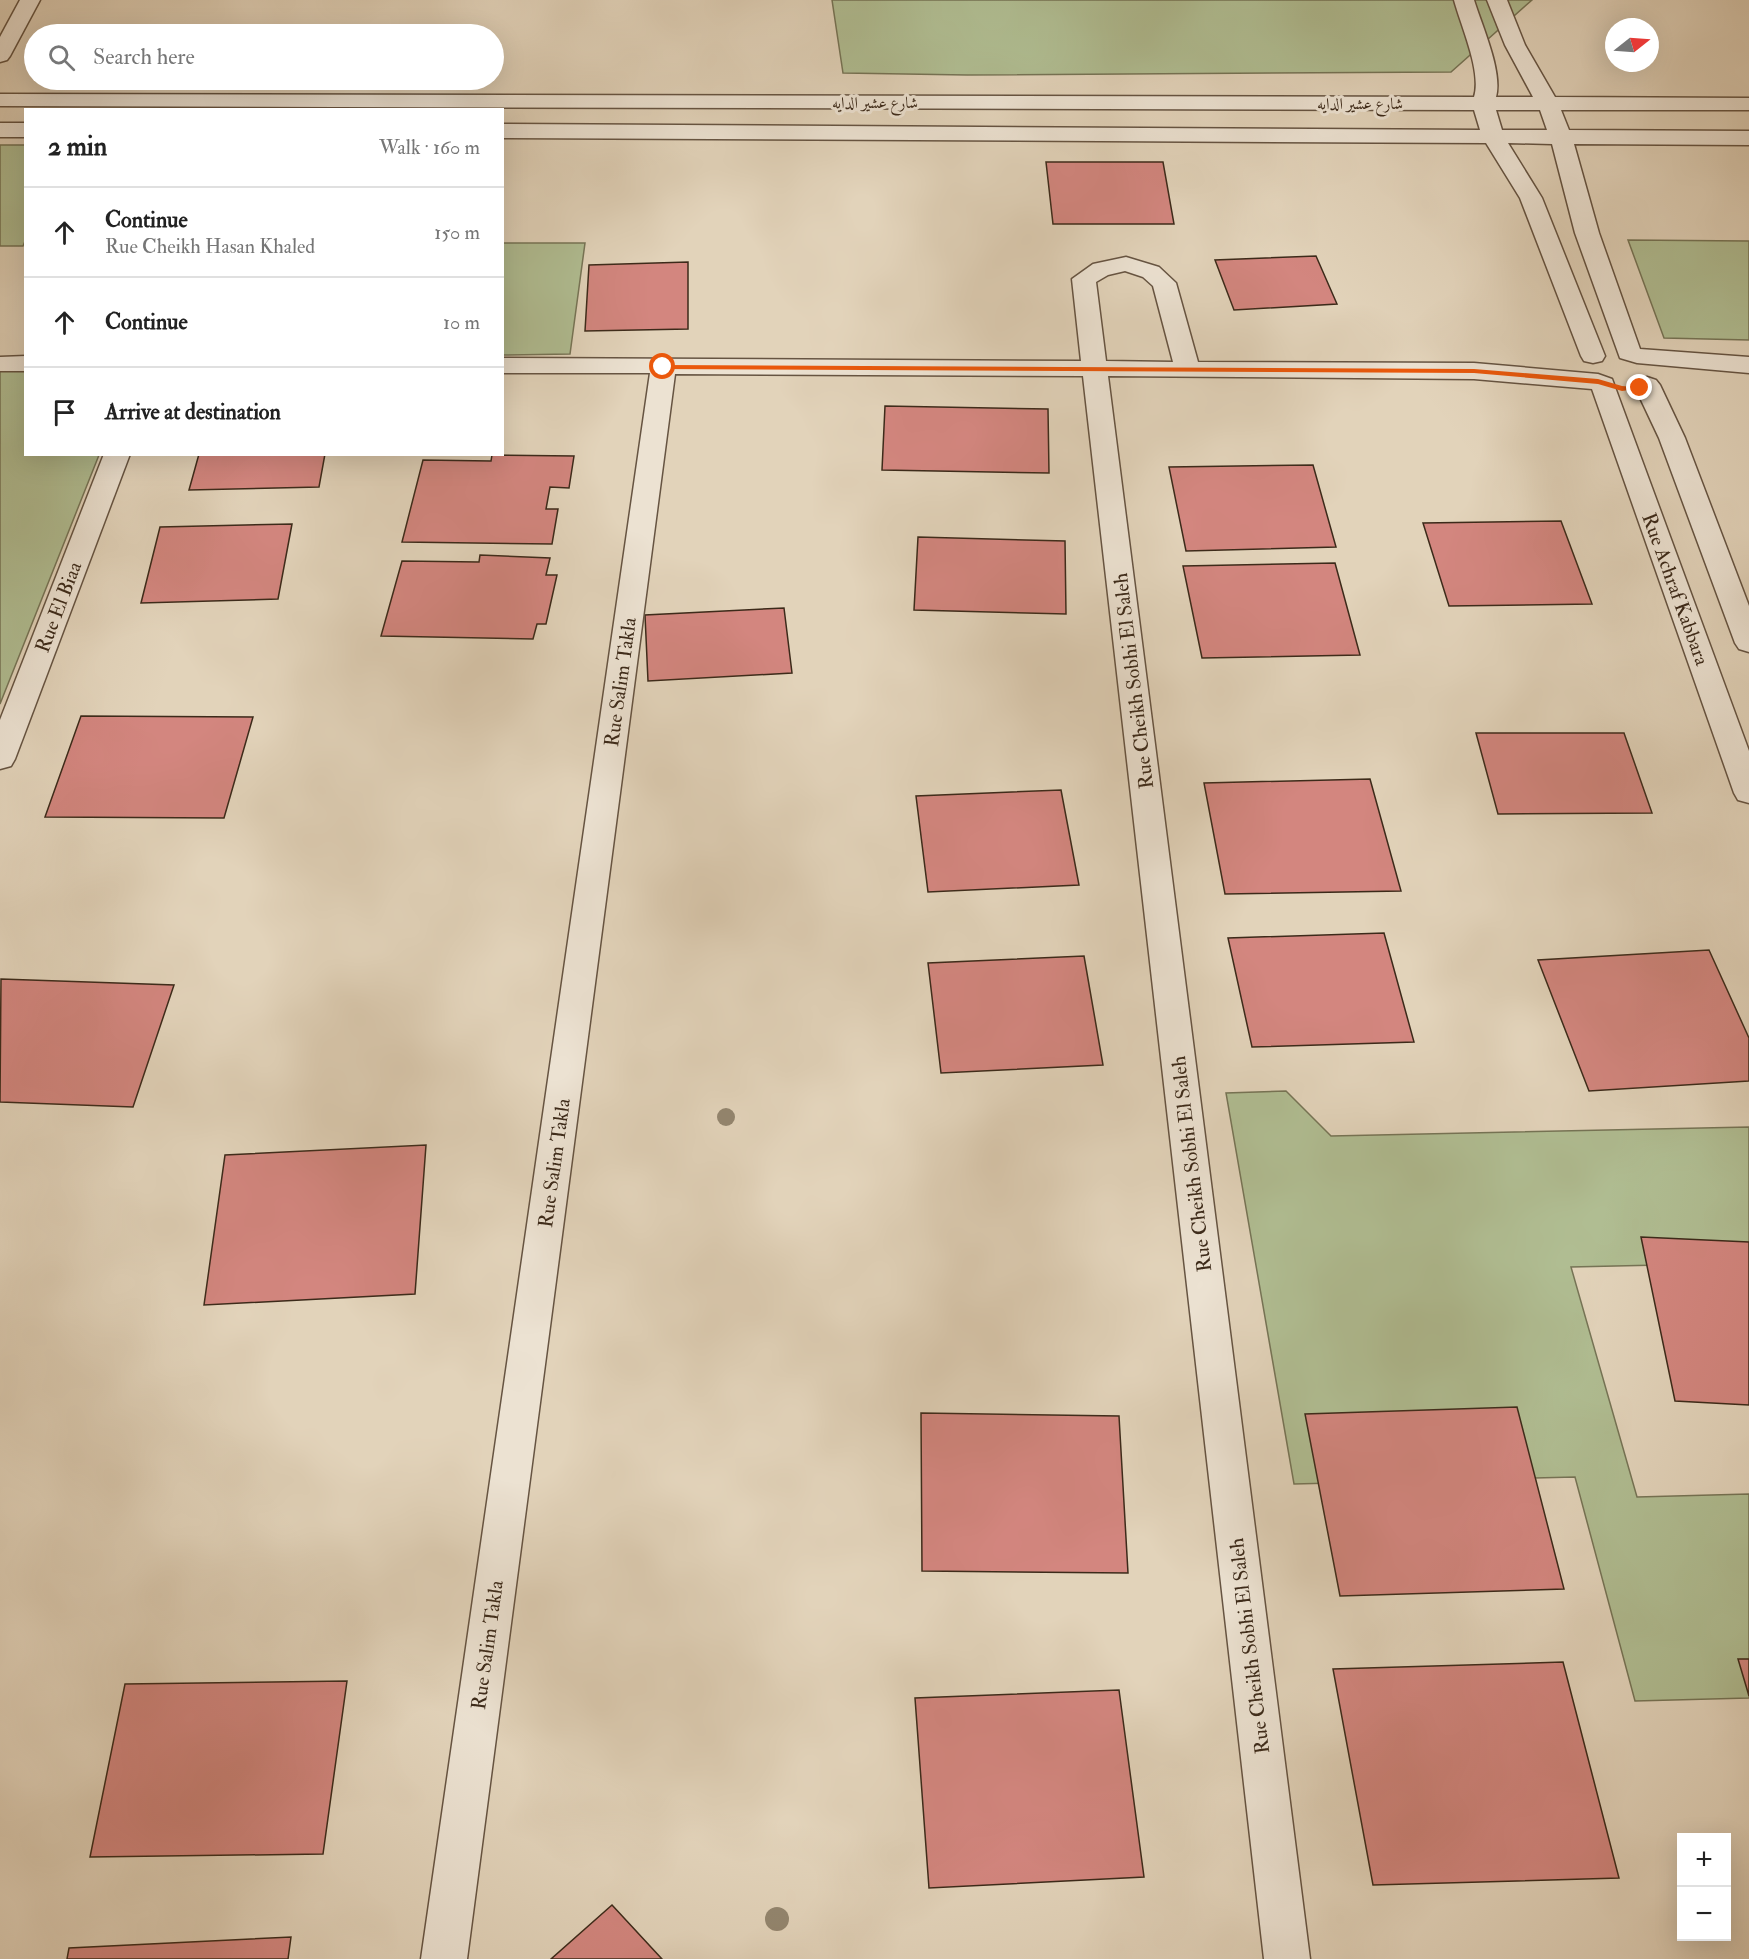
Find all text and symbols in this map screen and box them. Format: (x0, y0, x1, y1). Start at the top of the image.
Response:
north arrow (1605, 18, 1659, 72)
search box (24, 24, 504, 90)
icon: search (45, 41, 78, 74)
text: Search here (93, 43, 195, 71)
street label: شارع عشير الدايه (832, 93, 918, 116)
street label: شارع عشير الدايه (1317, 94, 1403, 117)
text: 2 min (48, 131, 107, 163)
text: Walk · 160 m (379, 135, 480, 160)
text: Continue (105, 206, 188, 234)
icon: ahead (48, 216, 81, 249)
text: 150 m (434, 220, 480, 245)
text: Rue Cheikh Hasan Khaled (105, 234, 315, 259)
icon: ahead (48, 306, 81, 339)
text: Continue (105, 308, 188, 336)
text: 10 m (443, 310, 480, 335)
route start (649, 353, 675, 379)
route end (1626, 374, 1652, 400)
icon: arrive (48, 396, 81, 429)
text: Arrive at destination (105, 398, 281, 426)
street label: Rue Achraf Kabbara (1636, 510, 1715, 670)
street label: Rue El Biaa (30, 557, 88, 656)
street label: Rue Cheikh Sobhi El Saleh (1108, 571, 1159, 790)
street label: Rue Salim Takla (599, 615, 642, 748)
street label: Rue Cheikh Sobhi El Saleh (1166, 1054, 1217, 1273)
street label: Rue Salim Takla (533, 1096, 576, 1229)
street label: Rue Cheikh Sobhi El Saleh (1224, 1536, 1275, 1755)
street label: Rue Salim Takla (466, 1578, 509, 1711)
map controls (1677, 1833, 1731, 1941)
button: + (1677, 1833, 1731, 1887)
button: − (1677, 1887, 1731, 1941)

